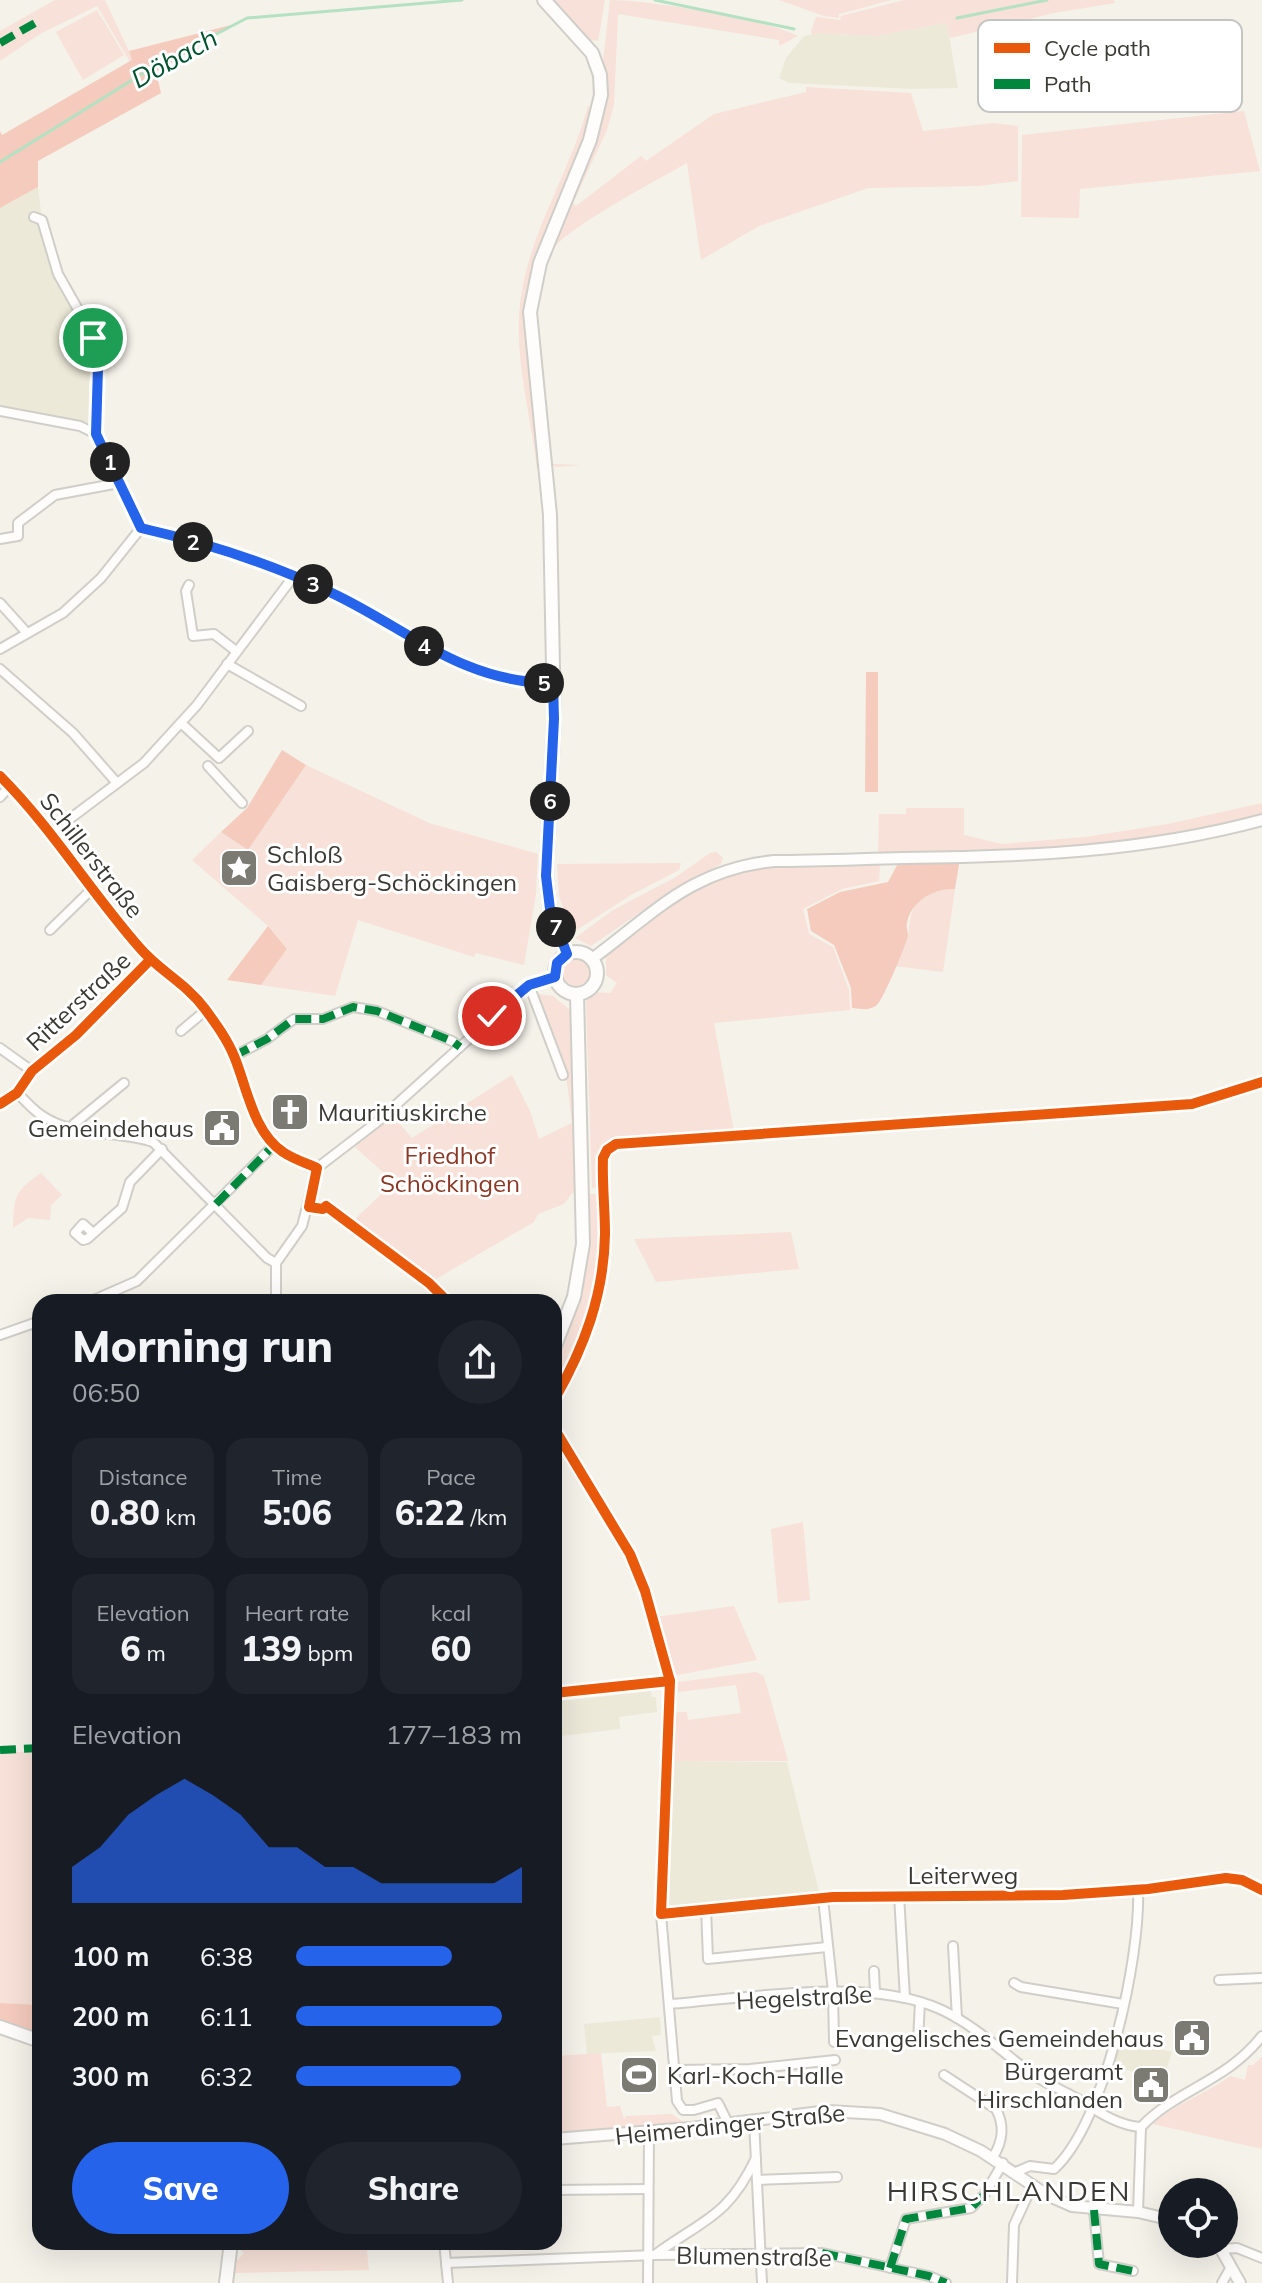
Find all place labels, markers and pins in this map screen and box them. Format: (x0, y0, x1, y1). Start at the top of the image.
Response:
pin (59, 304, 127, 372)
pin: 1 (90, 442, 130, 482)
pin: 2 (173, 522, 213, 562)
pin: 3 (293, 564, 333, 604)
pin: 4 (404, 626, 444, 666)
pin: 5 (524, 663, 564, 703)
pin: 6 (530, 781, 570, 821)
place label: Schloß Gaisberg-Schöckingen (267, 839, 517, 897)
place icon: Schloß Gaisberg-Schöckingen (218, 847, 260, 889)
pin: 7 (536, 907, 576, 947)
pin (458, 982, 526, 1050)
church icon: Mauritiuskirche (269, 1091, 311, 1133)
place label: Mauritiuskirche (318, 1097, 487, 1127)
public building icon: Gemeindehaus (201, 1107, 243, 1149)
place label: Gemeindehaus (28, 1113, 194, 1143)
public building icon: Evangelisches Gemeindehaus (1171, 2017, 1213, 2059)
place label: Evangelisches Gemeindehaus (835, 2023, 1164, 2053)
sports icon: Karl-Koch-Halle (618, 2054, 660, 2096)
place label: Bürgeramt Hirschlanden (977, 2056, 1123, 2114)
place label: Karl-Koch-Halle (667, 2060, 843, 2090)
public building icon: Bürgeramt Hirschlanden (1130, 2064, 1172, 2106)

